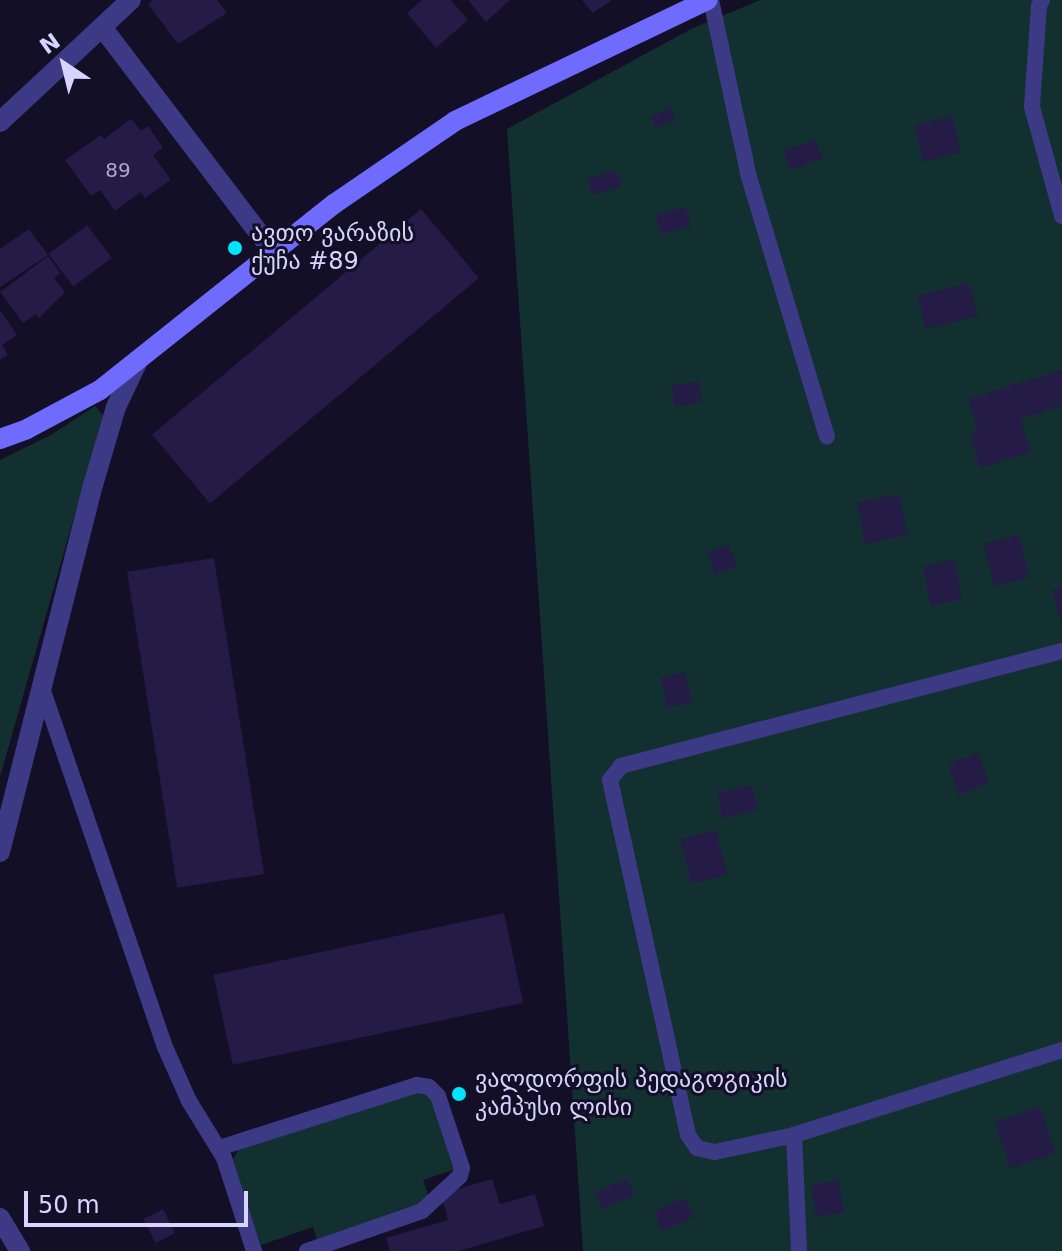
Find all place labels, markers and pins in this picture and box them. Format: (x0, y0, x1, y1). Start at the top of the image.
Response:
place label: ავთო ვარაზის ქუჩა #89 (251, 220, 414, 276)
marker: ავთო ვარაზის ქუჩა #89 (226, 239, 244, 257)
place label: ვალდორფის პედაგოგიკის კამპუსი ლისი (475, 1066, 788, 1122)
marker: ვალდორფის პედაგოგიკის კამპუსი ლისი (450, 1085, 468, 1103)

